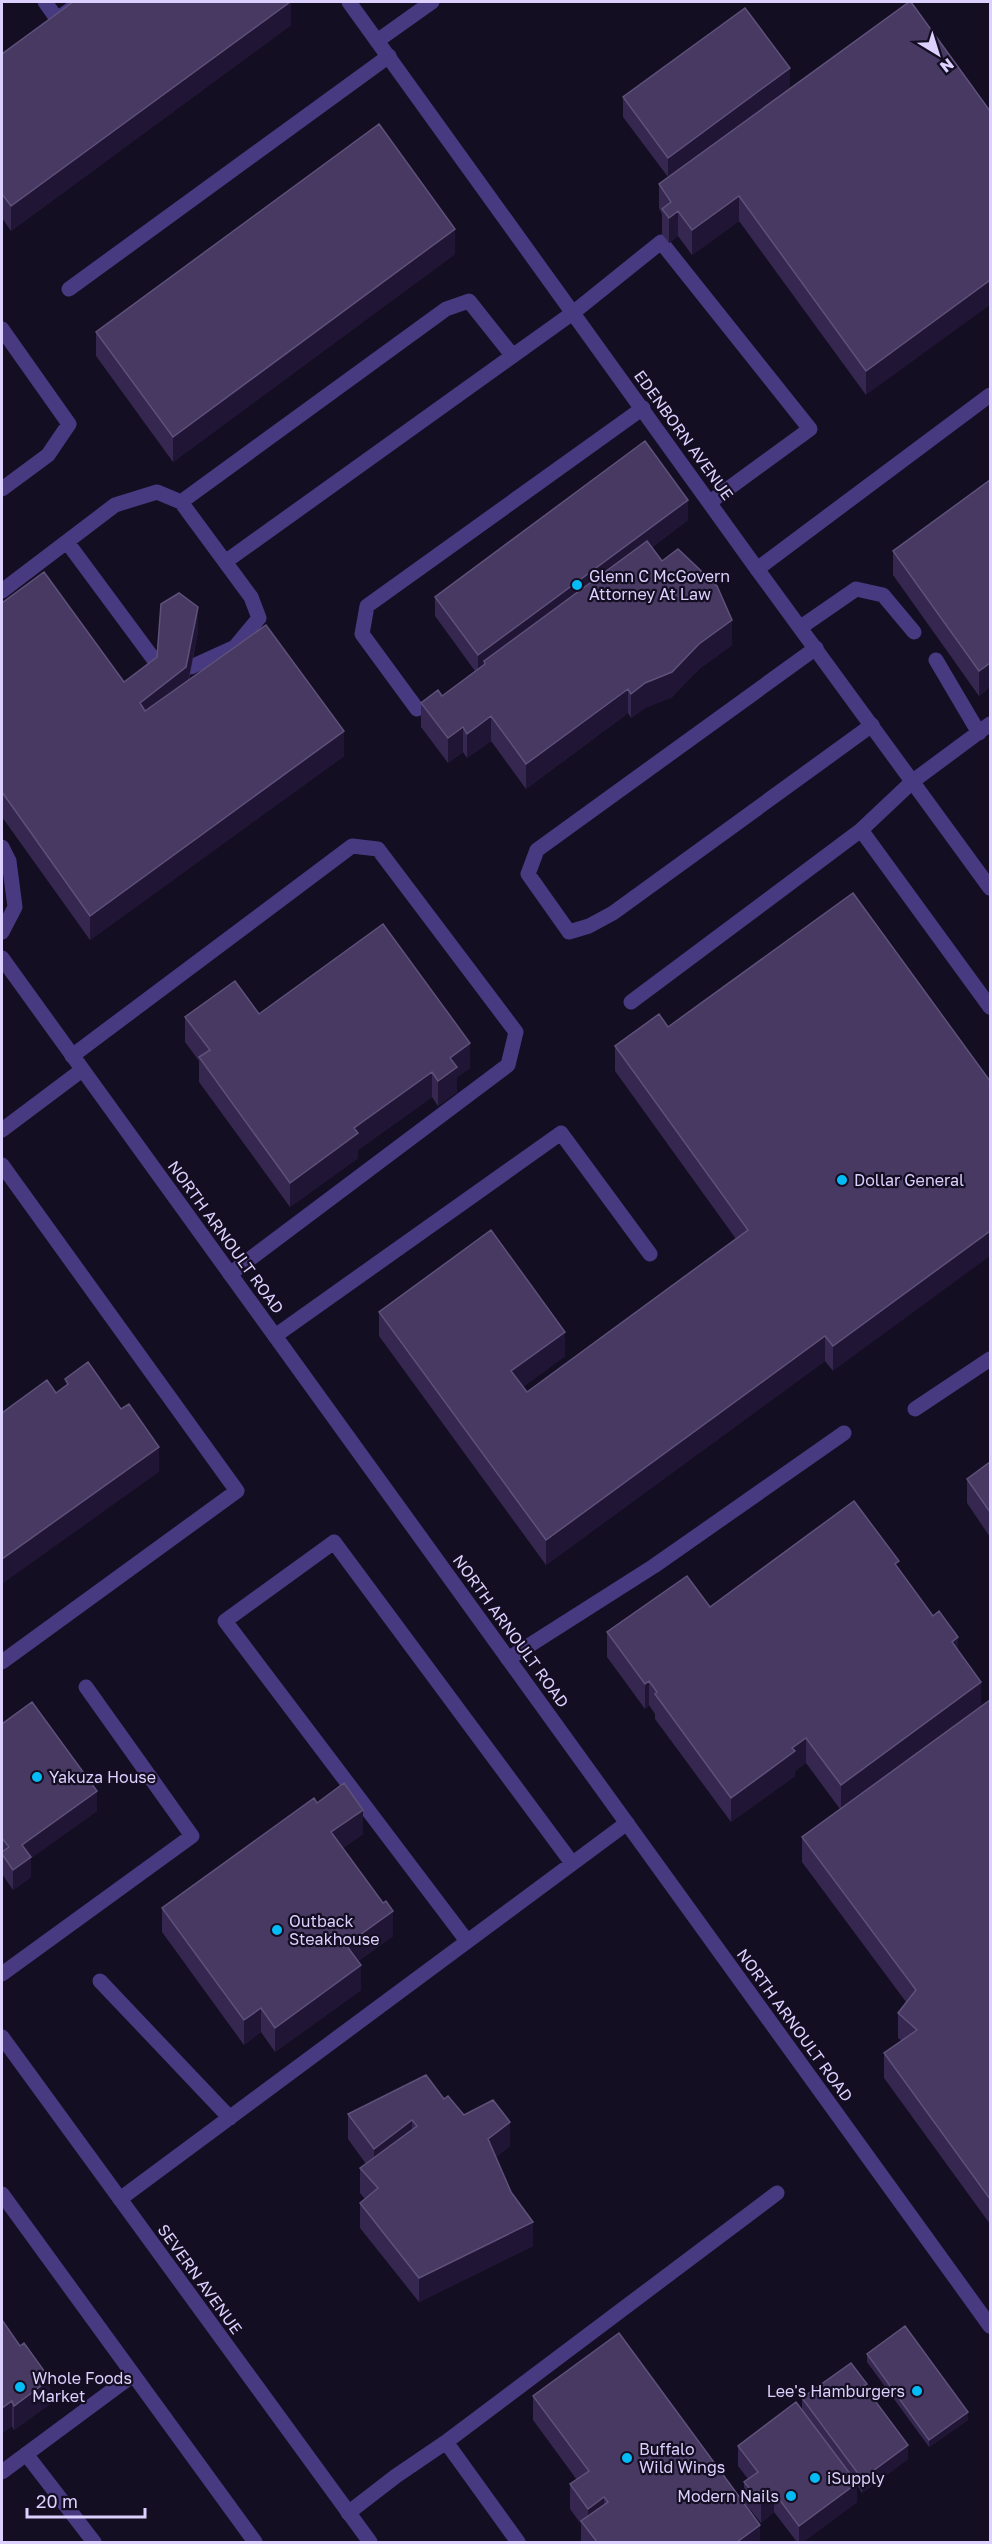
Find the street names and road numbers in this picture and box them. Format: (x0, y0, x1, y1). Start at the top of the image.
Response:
street label: EDENBORN AVENUE (630, 366, 738, 504)
street label: NORTH ARNOULT ROAD (164, 1157, 288, 1317)
street label: NORTH ARNOULT ROAD (449, 1551, 573, 1711)
street label: NORTH ARNOULT ROAD (733, 1945, 857, 2105)
street label: SEVERN AVENUE (153, 2220, 247, 2338)

